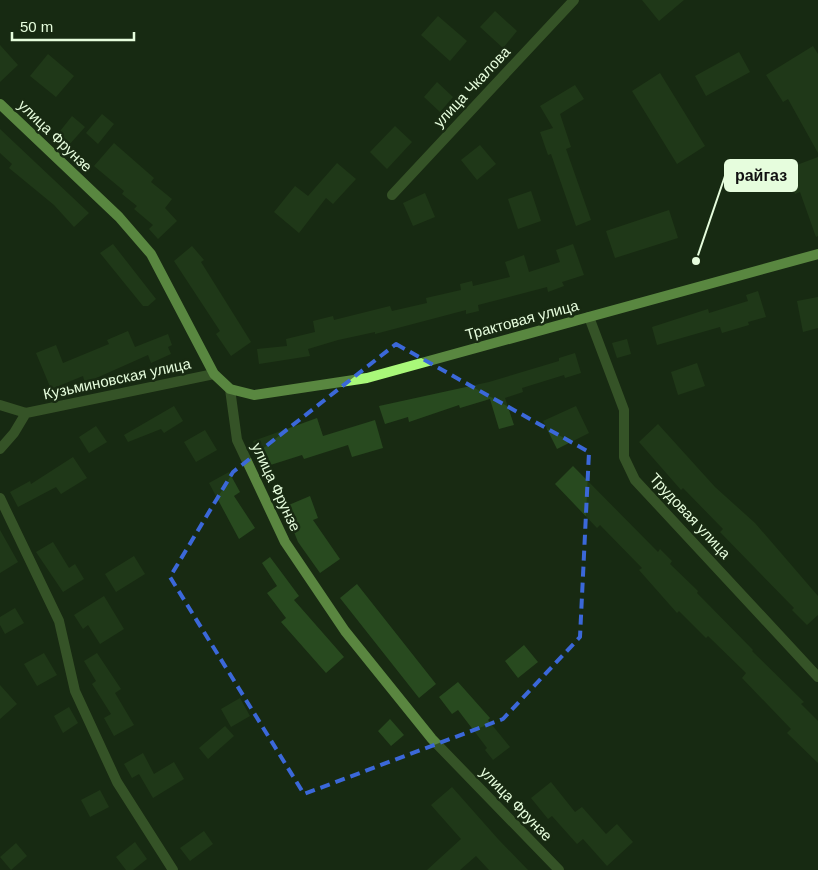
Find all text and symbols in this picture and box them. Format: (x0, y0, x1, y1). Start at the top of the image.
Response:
scale bar (12, 10, 135, 42)
text: 50 m (20, 18, 53, 35)
street label: улица Чкалова (430, 42, 514, 131)
street label: улица Фрунзе (15, 96, 96, 175)
callout: райгаз (725, 160, 797, 191)
text: райгаз (735, 167, 787, 184)
street label: Трактовая улица (463, 296, 581, 343)
street label: Кузьминовская улица (42, 354, 193, 402)
street label: улица Фрунзе (249, 440, 304, 534)
street label: Трудовая улица (647, 470, 735, 562)
street label: улица Фрунзе (477, 763, 556, 844)

